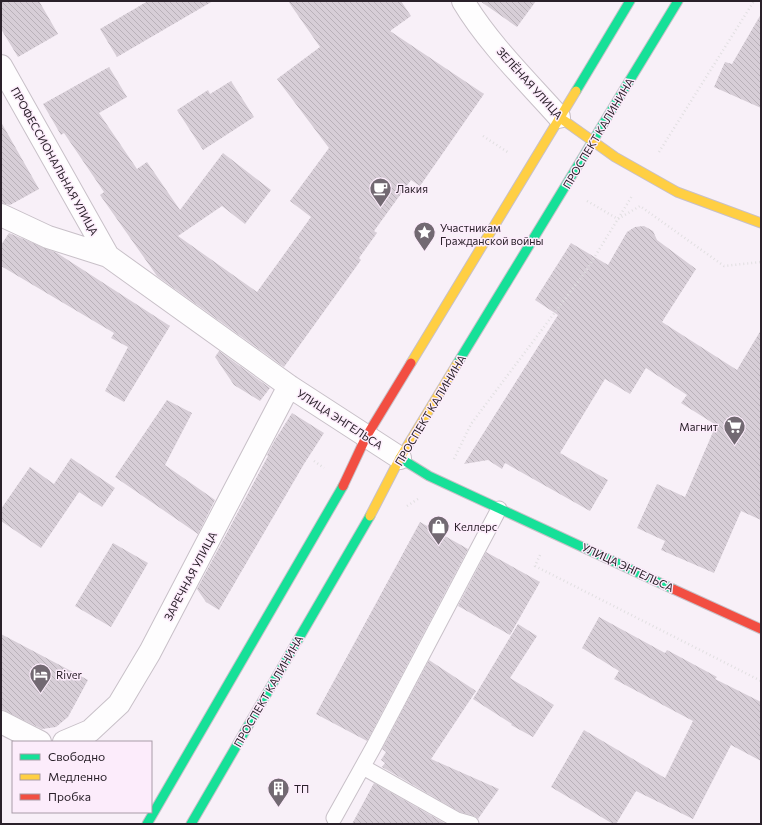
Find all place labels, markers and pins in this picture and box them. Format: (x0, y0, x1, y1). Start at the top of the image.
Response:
cafe icon: Лакия (368, 175, 394, 208)
place label: Лакия (396, 182, 428, 195)
place icon: Участникам Гражданской войны (412, 220, 438, 253)
place label: Участникам Гражданской войны (440, 221, 544, 247)
supermarket icon: Магнит (721, 413, 747, 446)
place label: Магнит (679, 420, 718, 433)
shop icon: Келлерс (426, 513, 452, 546)
place label: Келлерс (454, 520, 497, 533)
hotel icon: River (27, 661, 53, 694)
place label: River (56, 668, 82, 681)
building icon: ТП (265, 775, 291, 808)
place label: ТП (294, 782, 309, 795)

